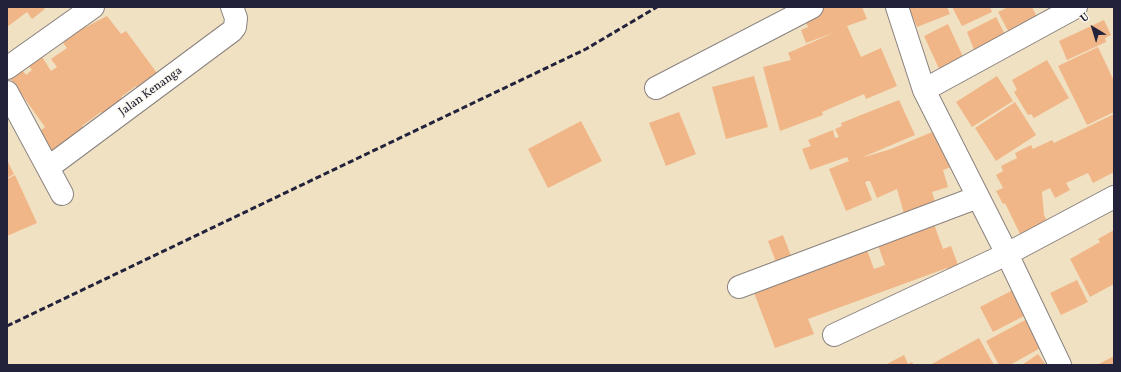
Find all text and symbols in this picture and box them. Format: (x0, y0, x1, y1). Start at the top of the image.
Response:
north arrow (1073, 8, 1113, 48)
text: U (1078, 10, 1093, 26)
street label: Jalan Kenanga (117, 64, 185, 120)

